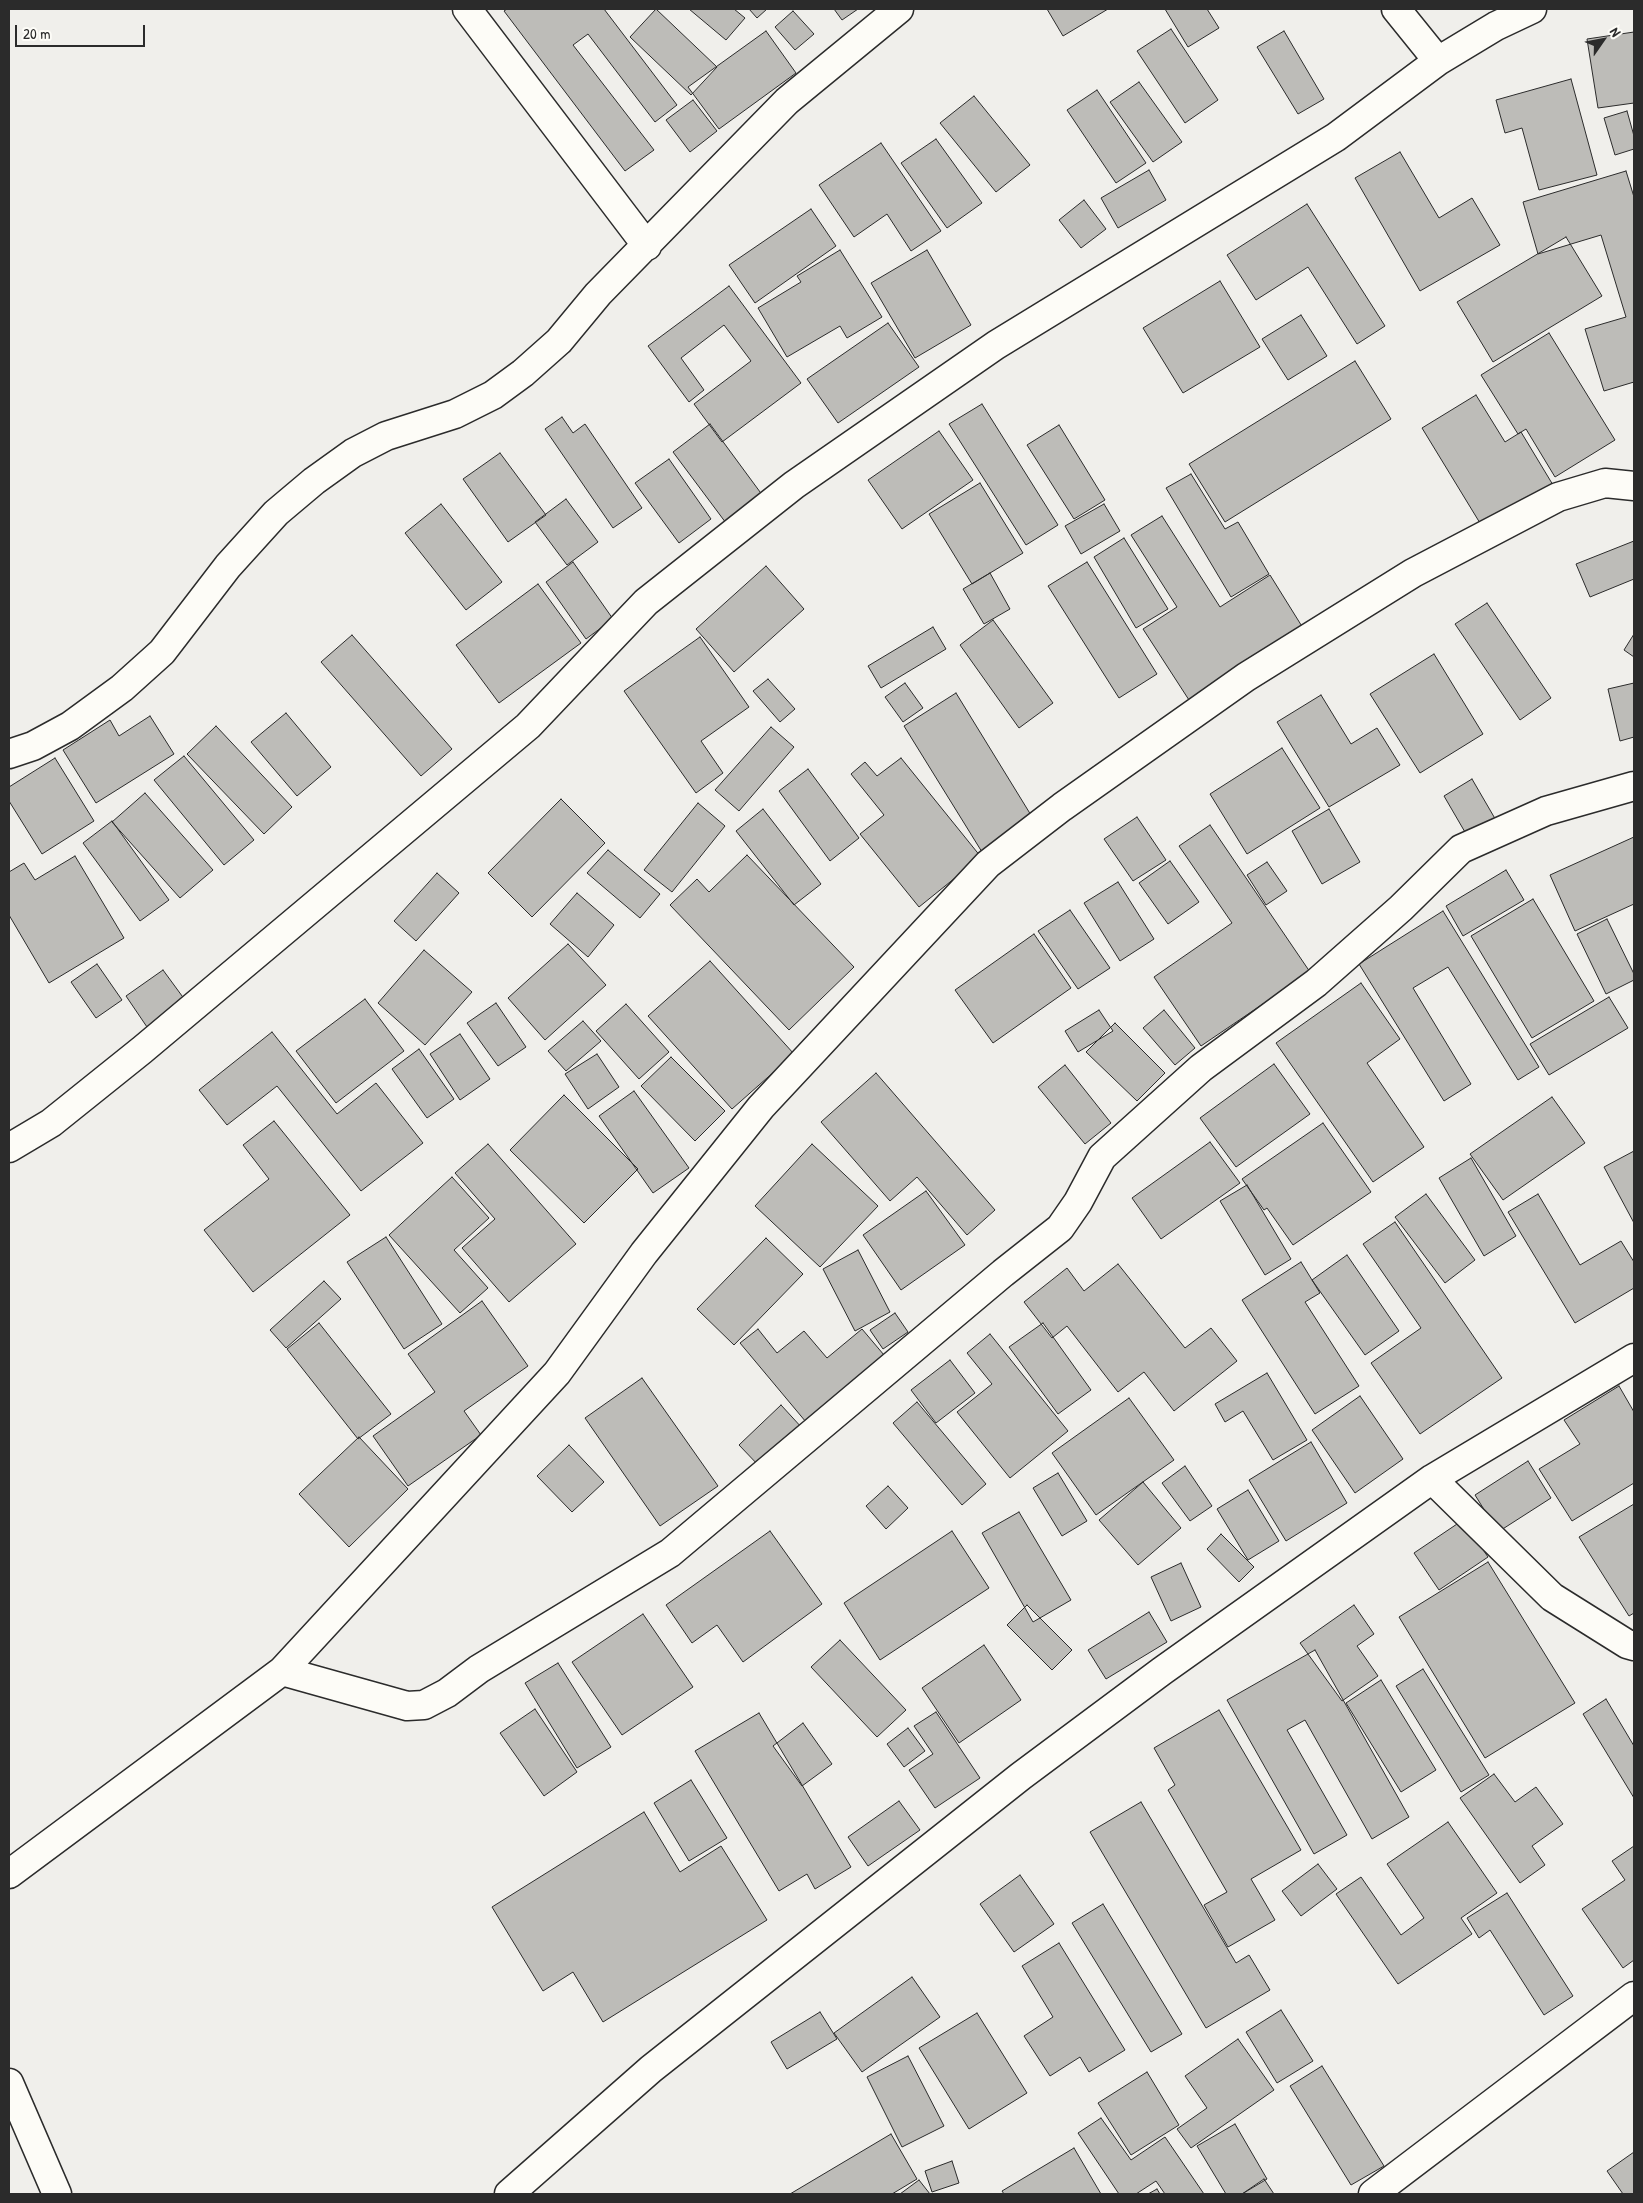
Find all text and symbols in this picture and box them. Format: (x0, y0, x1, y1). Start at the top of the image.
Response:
scale bar (18, 15, 148, 47)
north arrow (1578, 15, 1628, 65)
text: 20 m (23, 23, 50, 44)
text: N (1606, 23, 1626, 40)

